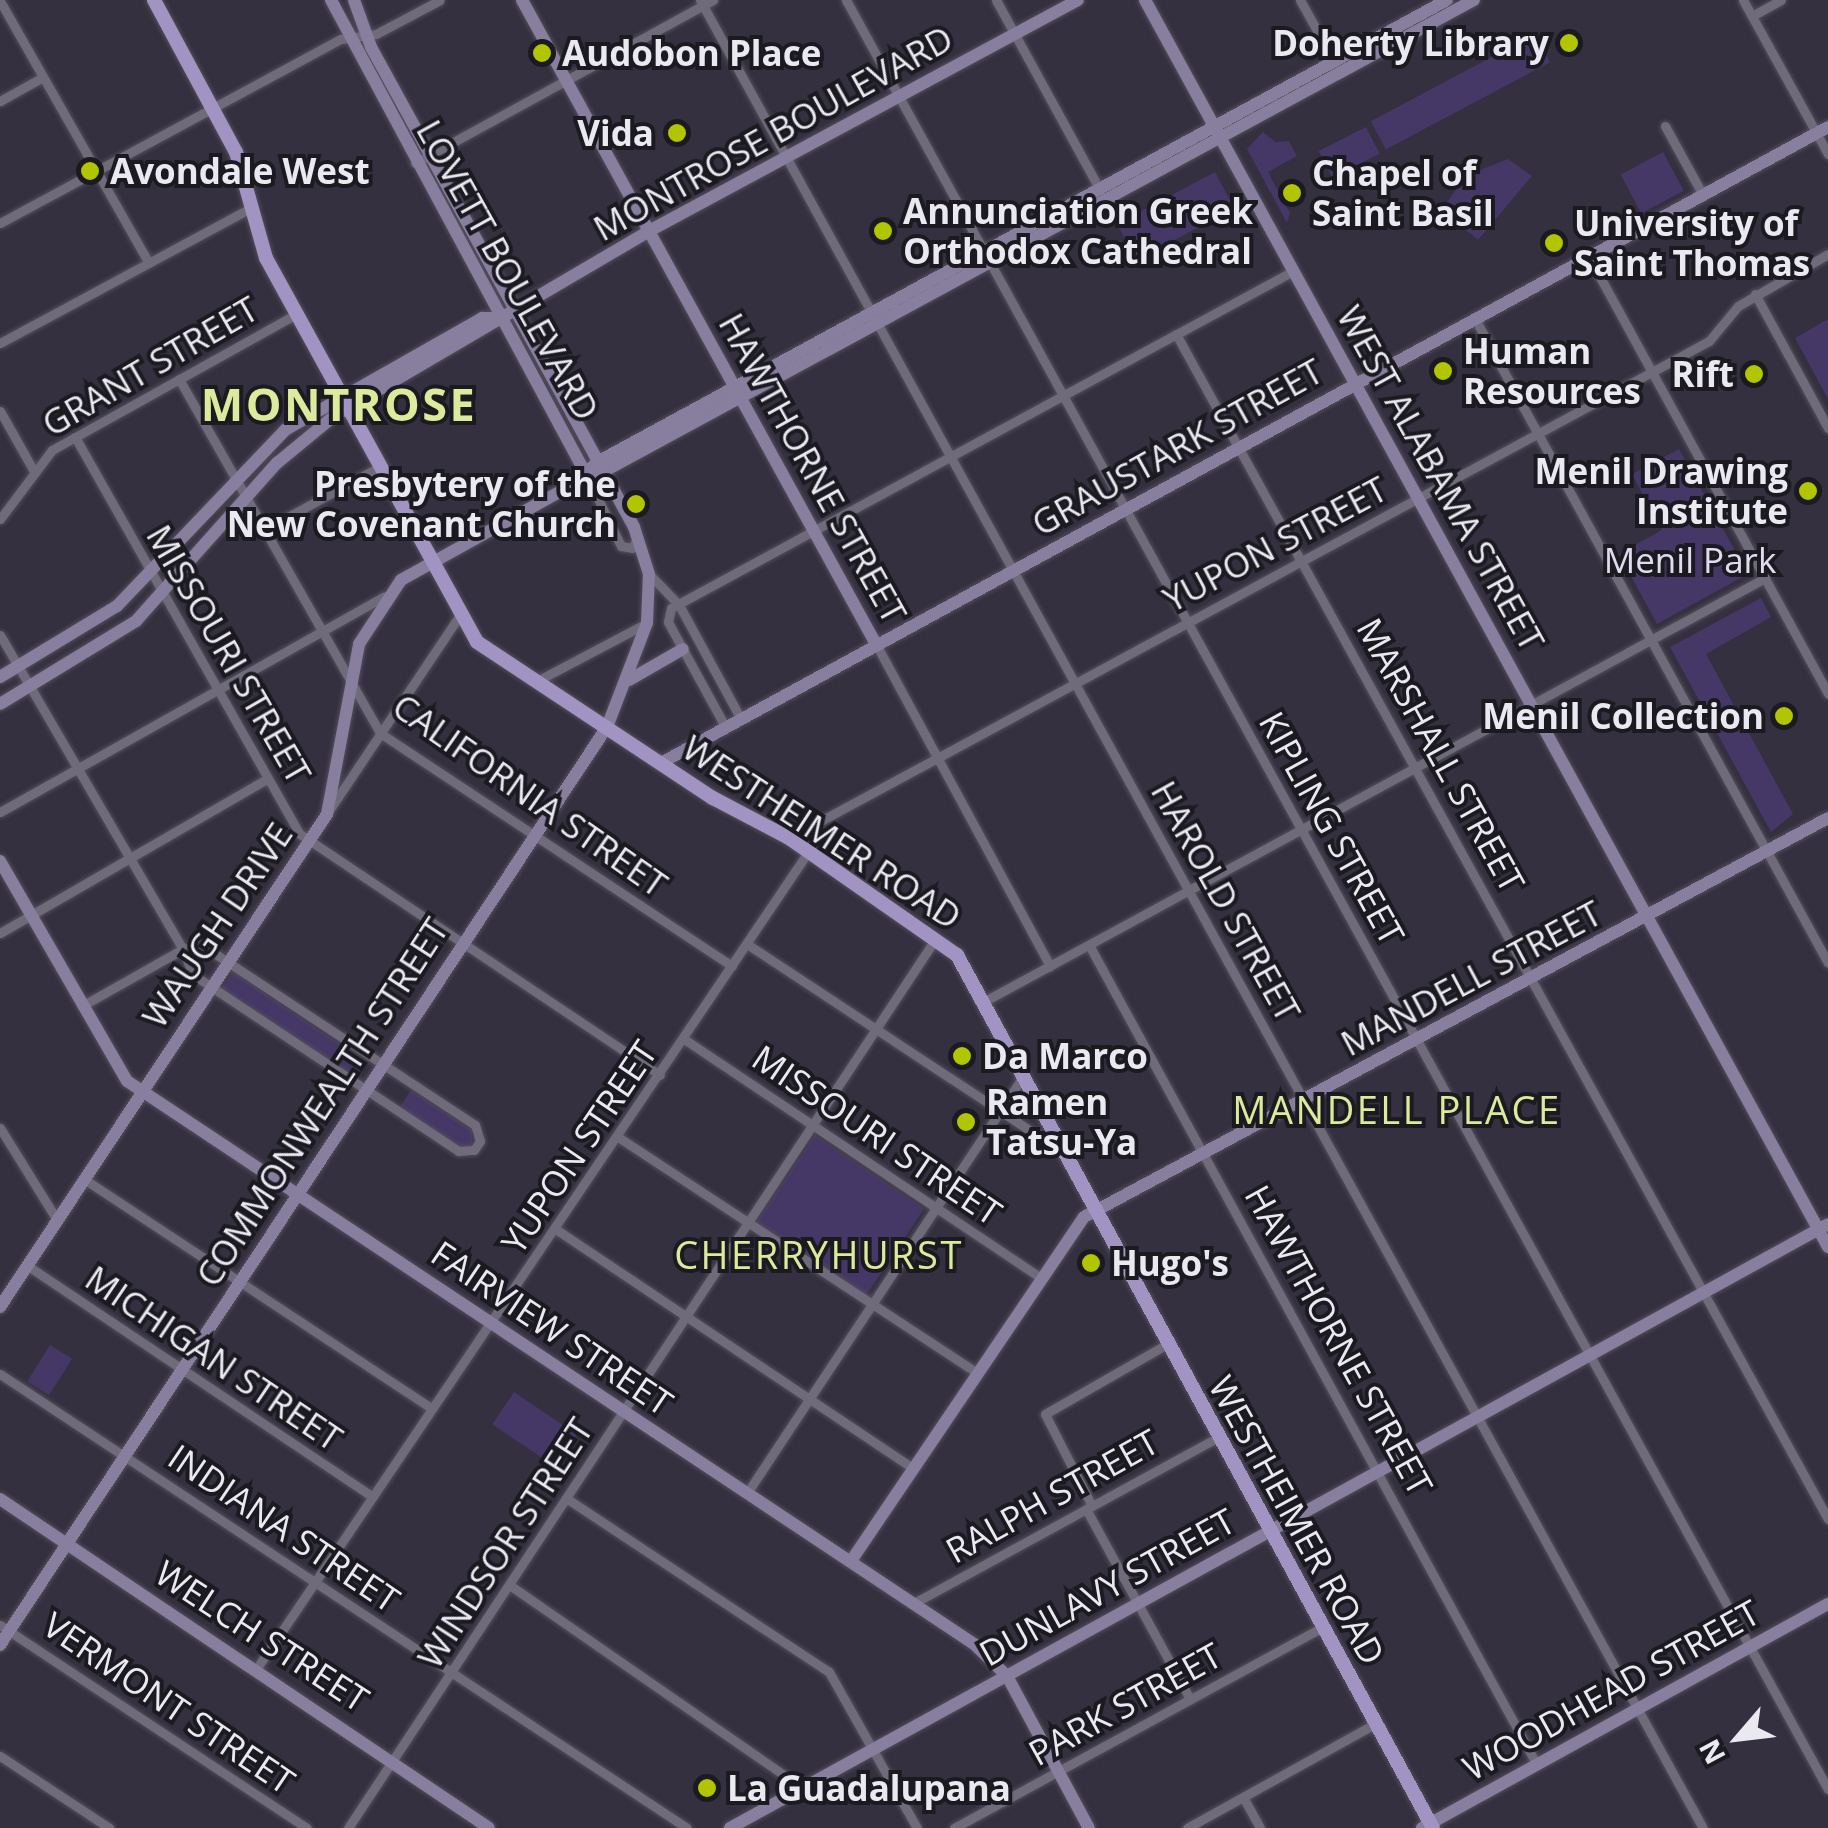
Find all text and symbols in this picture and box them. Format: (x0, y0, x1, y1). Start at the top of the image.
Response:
street label: MONTROSE BOULEVARD (586, 17, 960, 249)
place label: Doherty Library (1272, 22, 1549, 64)
place label: Audobon Place (562, 32, 821, 74)
marker: Doherty Library (1558, 32, 1580, 54)
marker: Audobon Place (531, 42, 553, 64)
place label: Vida (577, 112, 654, 154)
street label: LOVETT BOULEVARD (408, 113, 608, 427)
marker: Vida (664, 120, 690, 146)
place label: Avondale West (110, 150, 370, 192)
place label: Chapel of Saint Basil (1312, 152, 1494, 234)
marker: Avondale West (79, 160, 101, 182)
marker: Chapel of Saint Basil (1281, 182, 1303, 204)
place label: Annunciation Greek Orthodox Cathedral (903, 190, 1253, 272)
place label: University of Saint Thomas (1574, 202, 1810, 284)
marker: Annunciation Greek Orthodox Cathedral (872, 220, 894, 242)
marker: University of Saint Thomas (1543, 232, 1565, 254)
street label: GRANT STREET (35, 287, 265, 445)
street label: WEST ALABAMA STREET (1329, 298, 1553, 658)
street label: HAWTHORNE STREET (710, 306, 916, 630)
place label: Human Resources (1463, 330, 1641, 412)
street label: GRAUSTARK STREET (1024, 350, 1330, 544)
place label: Rift (1671, 353, 1734, 395)
marker: Human Resources (1432, 360, 1454, 382)
marker: Rift (1743, 363, 1765, 385)
district label: MONTROSE (201, 377, 477, 431)
place label: Menil Drawing Institute (1535, 450, 1788, 532)
place label: Presbytery of the New Covenant Church (227, 463, 616, 545)
street label: YUPON STREET (1156, 467, 1394, 621)
marker: Menil Drawing Institute (1797, 480, 1819, 502)
marker: Presbytery of the New Covenant Church (625, 493, 647, 515)
street label: MISSOURI STREET (138, 517, 320, 791)
park label: Menil Park (1604, 539, 1776, 581)
street label: MARSHALL STREET (1348, 611, 1534, 899)
street label: CALIFORNIA STREET (385, 685, 675, 905)
place label: Menil Collection (1482, 695, 1764, 737)
street label: KIPLING STREET (1251, 704, 1413, 952)
marker: Menil Collection (1773, 705, 1795, 727)
street label: WESTHEIMER ROAD (675, 726, 969, 938)
street label: HAROLD STREET (1143, 774, 1309, 1028)
street label: WAUGH DRIVE (133, 815, 301, 1035)
street label: MANDELL STREET (1334, 892, 1608, 1064)
street label: COMMONWEALTH STREET (187, 910, 457, 1294)
street label: YUPON STREET (493, 1033, 665, 1261)
place label: Da Marco (982, 1035, 1148, 1077)
street label: MISSOURI STREET (745, 1036, 1009, 1234)
marker: Da Marco (951, 1045, 973, 1067)
place label: Ramen Tatsu-Ya (986, 1081, 1137, 1163)
district label: MANDELL PLACE (1232, 1087, 1562, 1133)
marker: Ramen Tatsu-Ya (955, 1111, 977, 1133)
street label: HAWTHORNE STREET (1236, 1178, 1442, 1502)
street label: FAIRVIEW STREET (424, 1232, 680, 1424)
district label: CHERRYHURST (674, 1232, 964, 1278)
place label: Hugo's (1111, 1242, 1229, 1284)
marker: Hugo's (1080, 1252, 1102, 1274)
street label: MICHIGAN STREET (78, 1257, 350, 1459)
street label: WESTHEIMER ROAD (1200, 1368, 1394, 1672)
street label: WINDSOR STREET (409, 1410, 601, 1676)
street label: RALPH STREET (939, 1420, 1165, 1572)
street label: INDIANA STREET (161, 1435, 407, 1621)
street label: DUNLAVY STREET (972, 1499, 1242, 1675)
street label: WELCH STREET (148, 1552, 376, 1720)
street label: WOODHEAD STREET (1456, 1591, 1766, 1789)
street label: VERMONT STREET (36, 1604, 302, 1802)
street label: PARK STREET (1021, 1634, 1229, 1774)
north arrow (1688, 1688, 1788, 1788)
text: N (1689, 1733, 1734, 1771)
place label: La Guadalupana (727, 1767, 1011, 1809)
marker: La Guadalupana (696, 1777, 718, 1799)

